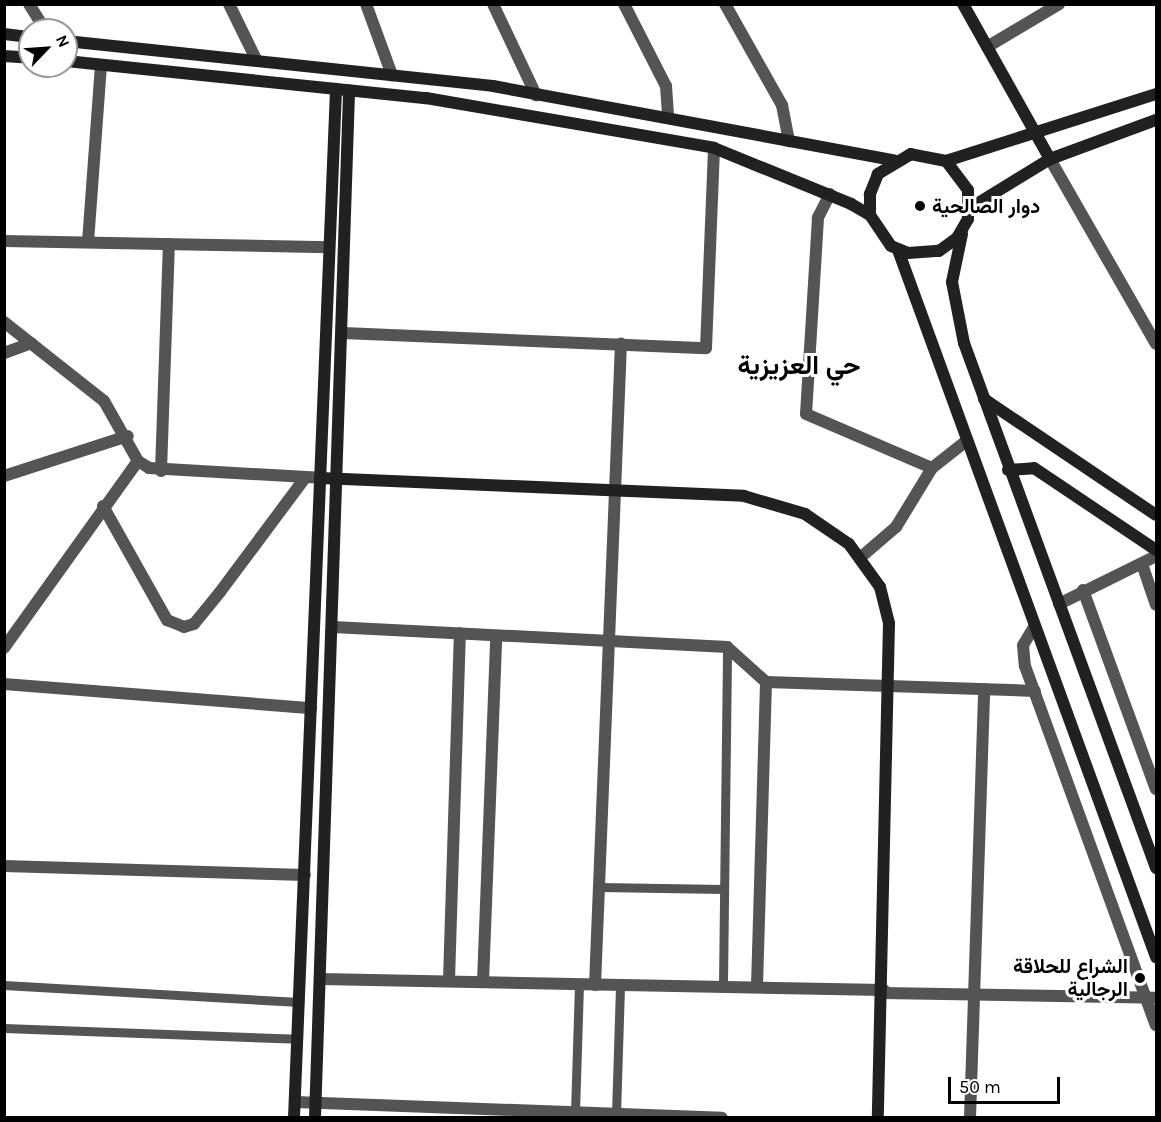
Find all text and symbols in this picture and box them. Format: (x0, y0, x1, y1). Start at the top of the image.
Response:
north arrow (18, 18, 78, 78)
text: N (52, 32, 74, 50)
place label: دوار الصالحية (932, 194, 1040, 218)
marker: دوار الصالحية (913, 199, 927, 213)
district label: حي العزيزية (738, 350, 860, 382)
place label: الشراع للحلاقة الرجالية (1013, 954, 1128, 1001)
marker: الشراع للحلاقة الرجالية (1133, 971, 1147, 985)
scale bar (951, 1065, 1064, 1103)
text: 50 m (959, 1076, 1001, 1098)

